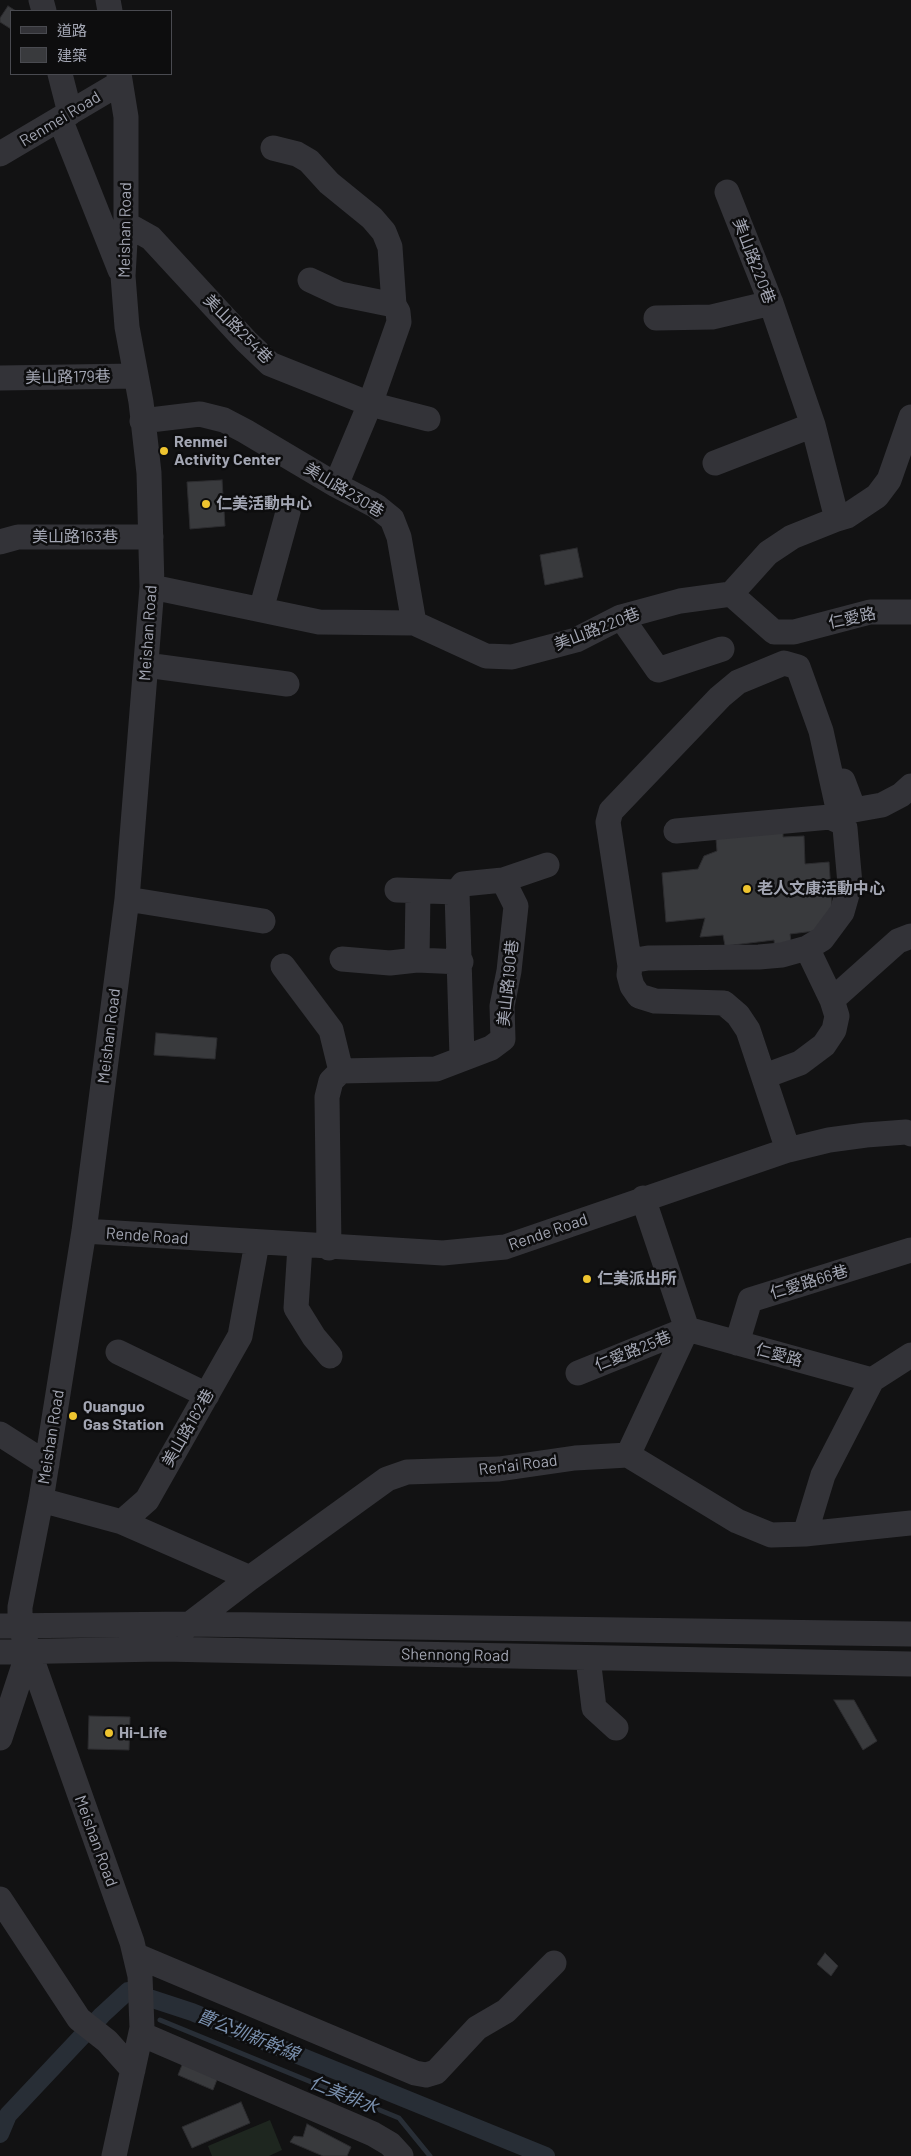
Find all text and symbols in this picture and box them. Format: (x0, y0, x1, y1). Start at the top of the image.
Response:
legend (10, 10, 172, 75)
text: 道路 (57, 21, 87, 39)
text: 建築 (57, 46, 87, 64)
street label: Renmei Road (16, 87, 104, 151)
street label: Meishan Road (115, 182, 135, 278)
street label: 美山路220巷 (729, 215, 779, 307)
street label: 美山路254巷 (200, 291, 276, 367)
street label: 美山路179巷 (25, 367, 111, 387)
place label: Renmei Activity Center (174, 432, 281, 470)
marker: Renmei Activity Center (158, 445, 170, 457)
street label: 美山路230巷 (301, 459, 387, 521)
place label: 仁美活動中心 (216, 494, 312, 514)
marker: 仁美活動中心 (200, 498, 212, 510)
street label: 美山路163巷 (32, 527, 118, 547)
street label: Meishan Road (135, 585, 161, 681)
street label: 美山路220巷 (551, 604, 643, 654)
street label: 仁愛路 (827, 604, 877, 632)
place label: 老人文康活動中心 (757, 879, 885, 899)
marker: 老人文康活動中心 (741, 883, 753, 895)
street label: 美山路190巷 (494, 939, 522, 1027)
street label: Meishan Road (94, 987, 124, 1085)
street label: Rende Road (506, 1209, 590, 1255)
street label: Rende Road (105, 1224, 189, 1248)
street label: 仁愛路66巷 (768, 1261, 850, 1303)
place label: 仁美派出所 (597, 1269, 677, 1289)
marker: 仁美派出所 (581, 1273, 593, 1285)
street label: 仁愛路25巷 (592, 1327, 674, 1375)
street label: 仁愛路 (753, 1340, 805, 1370)
street label: 美山路162巷 (158, 1386, 218, 1470)
street label: Meishan Road (34, 1388, 68, 1486)
place label: Quanguo Gas Station (83, 1397, 164, 1435)
marker: Quanguo Gas Station (67, 1410, 79, 1422)
street label: Ren'ai Road (477, 1451, 559, 1479)
street label: Shennong Road (401, 1644, 509, 1666)
place label: Hi-Life (119, 1723, 167, 1743)
marker: Hi-Life (103, 1727, 115, 1739)
street label: Meishan Road (71, 1793, 121, 1889)
water label: 曹公圳新幹線 (194, 2005, 302, 2065)
water label: 仁美排水 (307, 2072, 381, 2118)

